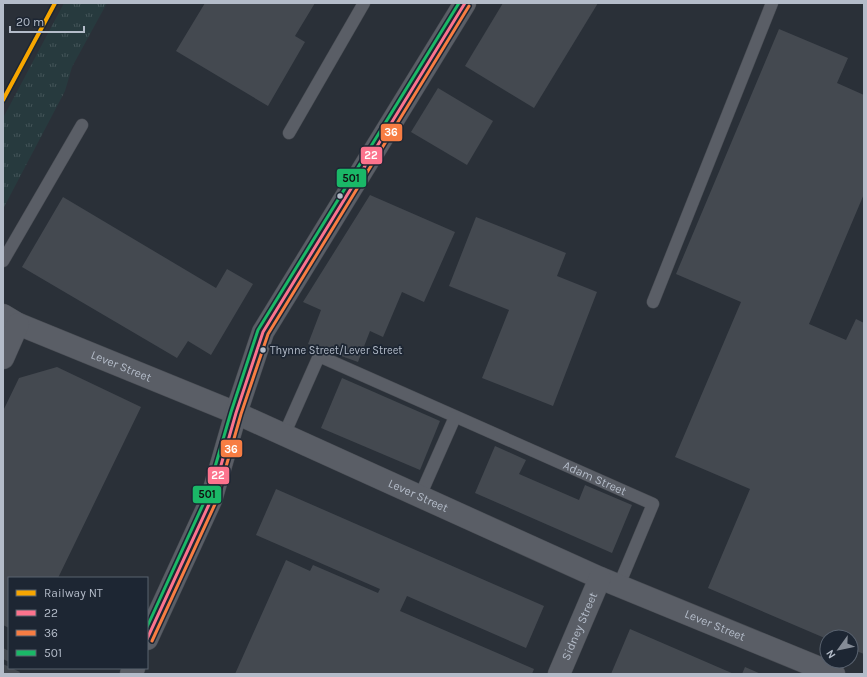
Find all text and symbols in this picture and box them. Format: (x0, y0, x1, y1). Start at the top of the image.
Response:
scale bar (10, 8, 84, 34)
text: 20 m (16, 15, 44, 29)
line badge: 36 (380, 123, 403, 142)
text: 36 (384, 126, 398, 139)
line badge: 22 (360, 146, 383, 165)
text: 22 (364, 149, 378, 162)
line badge: 501 (336, 168, 367, 188)
text: 501 (342, 172, 360, 185)
unlabelled marker (335, 191, 345, 201)
place label: Thynne Street/Lever Street (270, 344, 403, 357)
marker: Thynne Street/Lever Street (258, 345, 268, 355)
street label: Lever Street (89, 348, 154, 385)
line badge: 36 (220, 439, 243, 458)
text: 36 (224, 443, 238, 456)
street label: Adam Street (561, 458, 629, 498)
line badge: 22 (207, 466, 230, 485)
text: 22 (211, 469, 225, 482)
street label: Lever Street (386, 476, 451, 515)
line badge: 501 (192, 485, 222, 504)
text: 501 (198, 488, 216, 501)
legend (8, 577, 148, 669)
text: Railway NT (44, 586, 103, 600)
street label: Sidney Street (559, 589, 600, 662)
text: 22 (44, 606, 58, 620)
street label: Lever Street (683, 607, 748, 644)
text: 36 (44, 626, 58, 640)
north arrow (819, 629, 859, 669)
text: 501 (44, 646, 62, 660)
text: N (823, 647, 839, 661)

